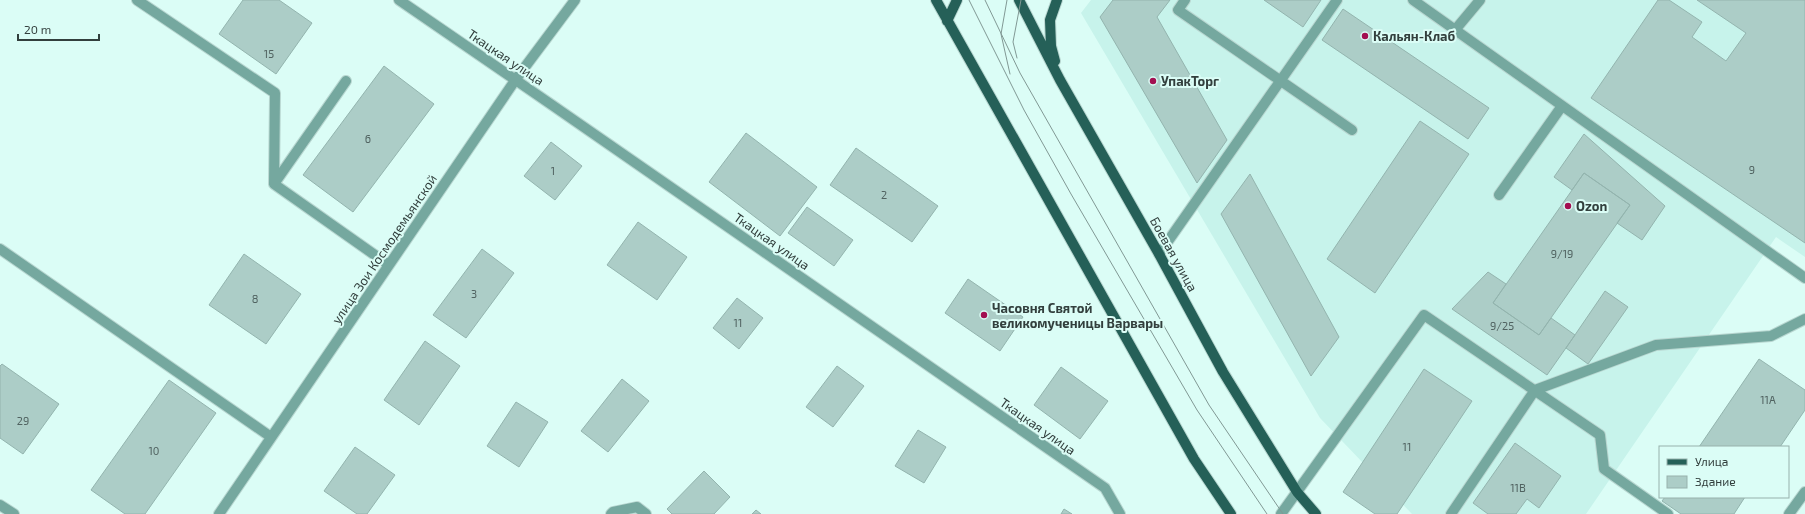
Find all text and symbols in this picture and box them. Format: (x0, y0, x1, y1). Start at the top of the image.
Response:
scale bar (18, 16, 99, 42)
text: 20 m (24, 22, 51, 36)
street label: Ткацкая улица (465, 26, 547, 88)
place label: Кальян-Клаб (1373, 28, 1456, 44)
marker: Кальян-Клаб (1360, 31, 1370, 41)
house number: 15 (264, 47, 274, 60)
place label: УпакТорг (1161, 73, 1219, 89)
marker: УпакТорг (1148, 76, 1158, 86)
house number: 6 (365, 132, 371, 145)
house number: 9 (1749, 163, 1755, 176)
house number: 1 (551, 164, 555, 177)
street label: улица Зои Космодемьянской (328, 171, 440, 327)
house number: 2 (881, 188, 887, 201)
place label: Ozon (1576, 198, 1607, 214)
marker: Ozon (1563, 201, 1573, 211)
street label: Ткацкая улица (731, 209, 813, 273)
street label: Боевая улица (1147, 214, 1201, 294)
house number: 9/19 (1551, 247, 1573, 260)
house number: 3 (471, 287, 477, 300)
house number: 8 (252, 292, 258, 305)
place label: Часовня Святой великомученицы Варвары (992, 300, 1163, 331)
marker: Часовня Святой великомученицы Варвары (979, 310, 989, 320)
house number: 11 (734, 316, 742, 329)
house number: 9/25 (1490, 319, 1514, 332)
house number: 11А (1760, 393, 1776, 406)
street label: Ткацкая улица (997, 394, 1079, 458)
house number: 29 (17, 414, 29, 427)
house number: 11 (1403, 440, 1411, 453)
house number: 10 (148, 444, 160, 457)
legend (1659, 446, 1789, 498)
text: Улица (1695, 454, 1728, 468)
text: Здание (1695, 474, 1736, 488)
house number: 11В (1510, 481, 1526, 494)

